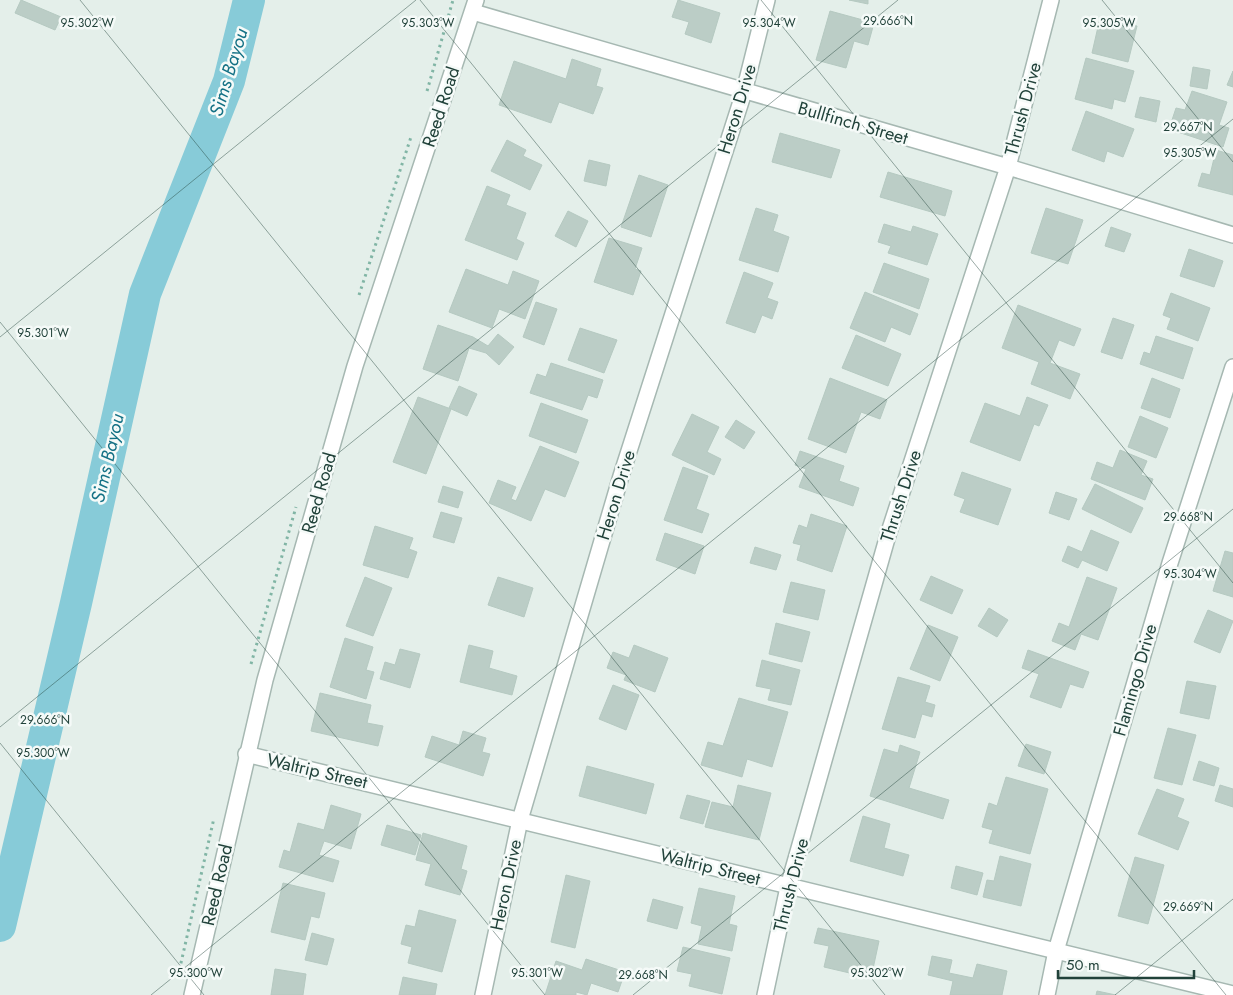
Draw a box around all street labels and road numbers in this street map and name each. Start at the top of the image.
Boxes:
street label: Thrush Drive [998,59,1048,159]
street label: Heron Drive [711,61,763,157]
street label: Reed Road [416,63,466,151]
street label: Bullfinch Street [795,95,912,151]
street label: Heron Drive [590,447,642,543]
street label: Thrush Drive [874,447,928,545]
street label: Reed Road [295,449,343,537]
street label: Flamingo Drive [1107,621,1163,739]
street label: Waltrip Street [264,747,371,795]
street label: Thrush Drive [767,835,815,935]
street label: Heron Drive [484,837,528,933]
street label: Reed Road [195,842,239,928]
street label: Waltrip Street [657,842,764,892]

